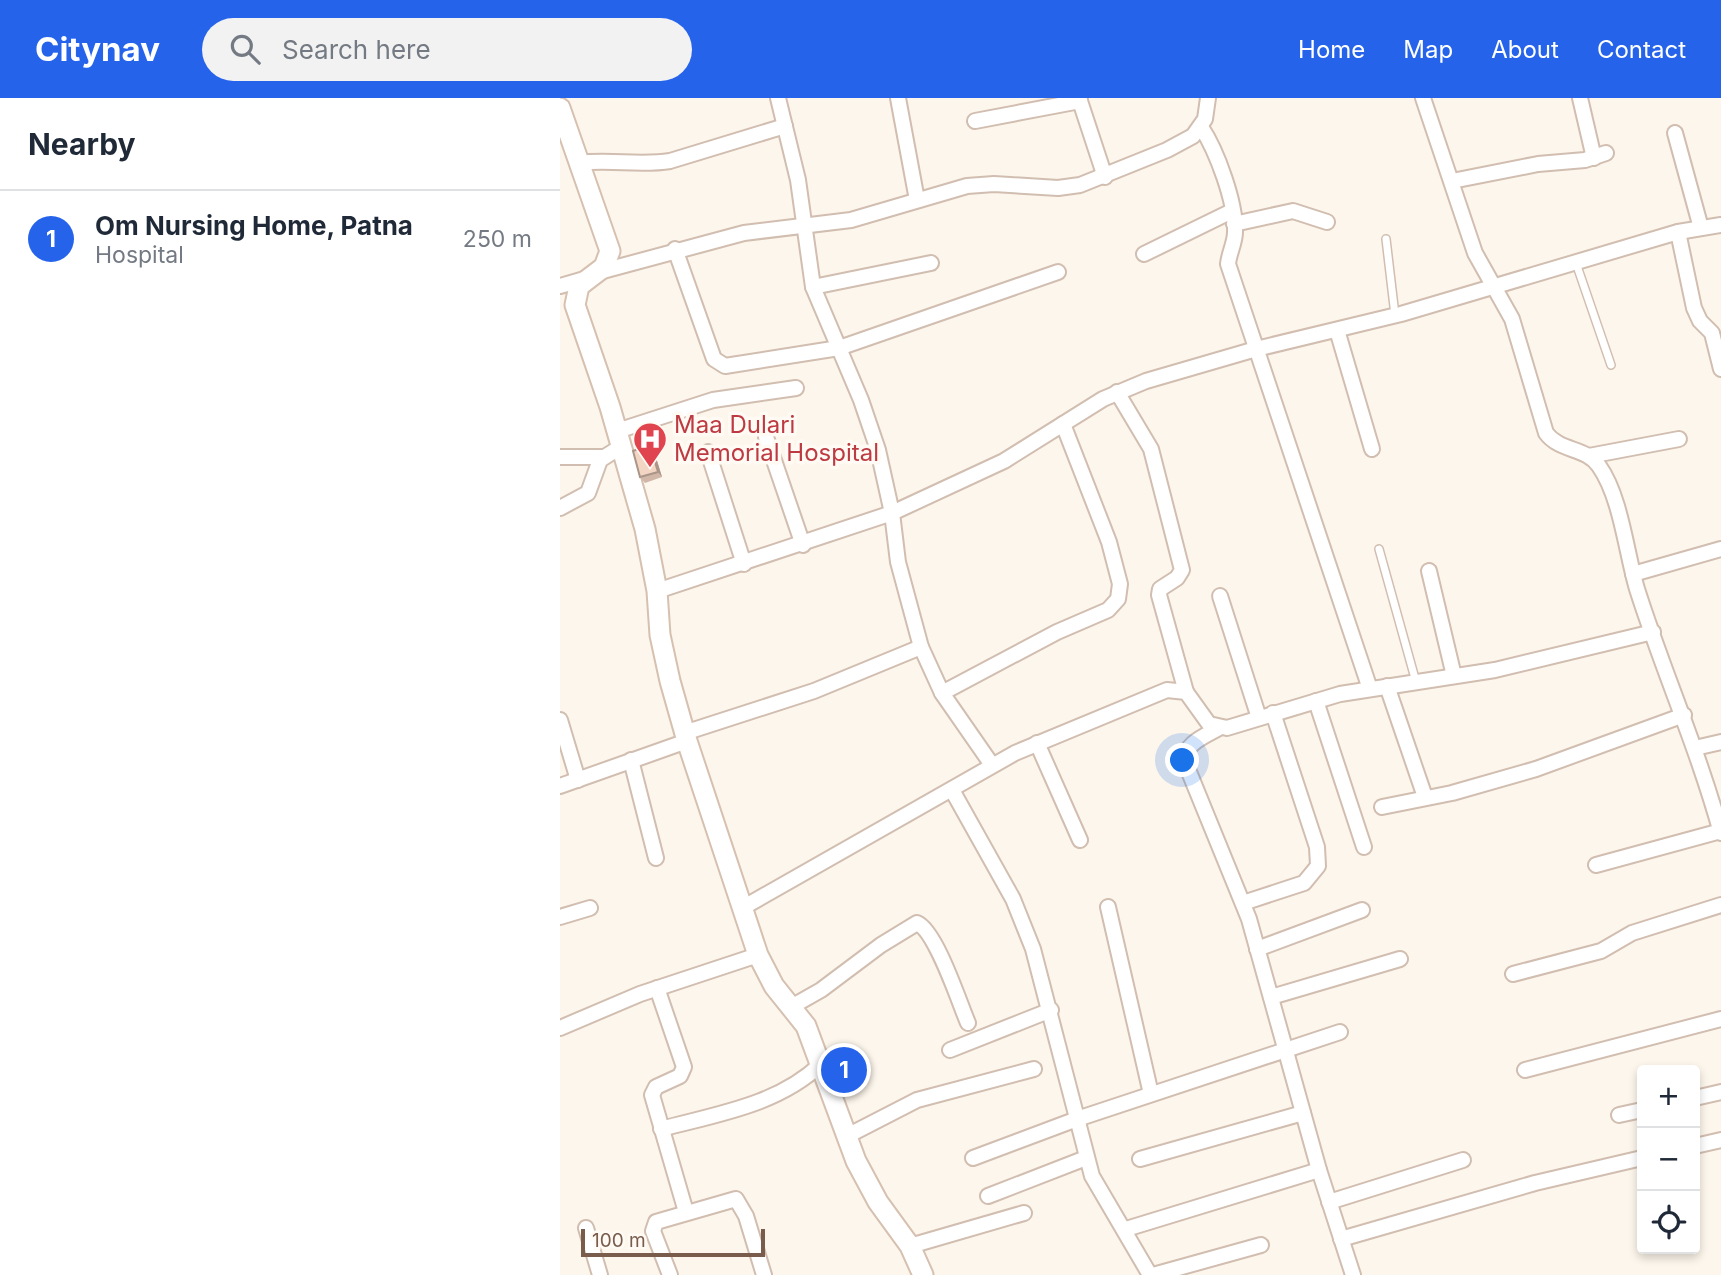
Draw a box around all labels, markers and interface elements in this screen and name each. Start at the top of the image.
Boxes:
search box [202,18,692,81]
text: Citynav [35,29,160,69]
icon: search [226,30,264,68]
text: Search here [282,34,431,65]
text: Home [1298,35,1365,64]
text: Map [1403,35,1453,64]
text: About [1491,35,1559,64]
text: Contact [1597,35,1686,64]
text: Nearby [28,126,136,162]
text: Om Nursing Home, Patna [95,210,413,241]
text: 1 [46,225,56,253]
text: 250 m [463,225,532,253]
text: Hospital [95,241,184,269]
place label: Maa Dulari Memorial Hospital [674,410,879,467]
hospital icon: Maa Dulari Memorial Hospital [631,420,669,469]
your location [1165,743,1199,777]
pin: 1 [821,1044,867,1096]
map controls [1637,1065,1700,1254]
button: + [1637,1065,1700,1128]
button: − [1637,1128,1700,1191]
button: locate [1637,1191,1700,1254]
scale bar [581,1226,765,1258]
text: 100 m [592,1229,646,1252]

